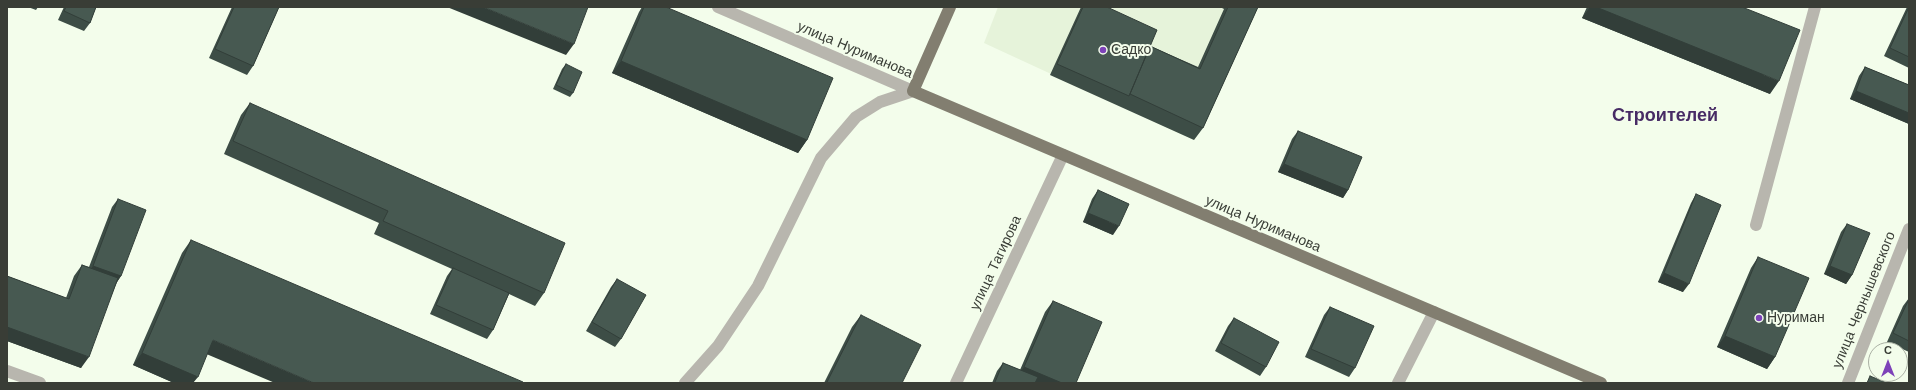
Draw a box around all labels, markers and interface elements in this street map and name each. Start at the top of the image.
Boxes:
street label: улица Нуриманова [795,18,915,82]
place label: Садко [1111,42,1151,58]
marker: Садко [1098,45,1108,55]
district label: Строителей [1612,105,1718,127]
street label: улица Нуриманова [1203,192,1323,256]
street label: улица Тагирова [967,213,1025,313]
street label: улица Чернышевского [1829,229,1899,371]
place label: Нуриман [1767,310,1825,326]
marker: Нуриман [1754,313,1764,323]
north arrow [1868,342,1908,382]
text: С [1884,344,1892,357]

